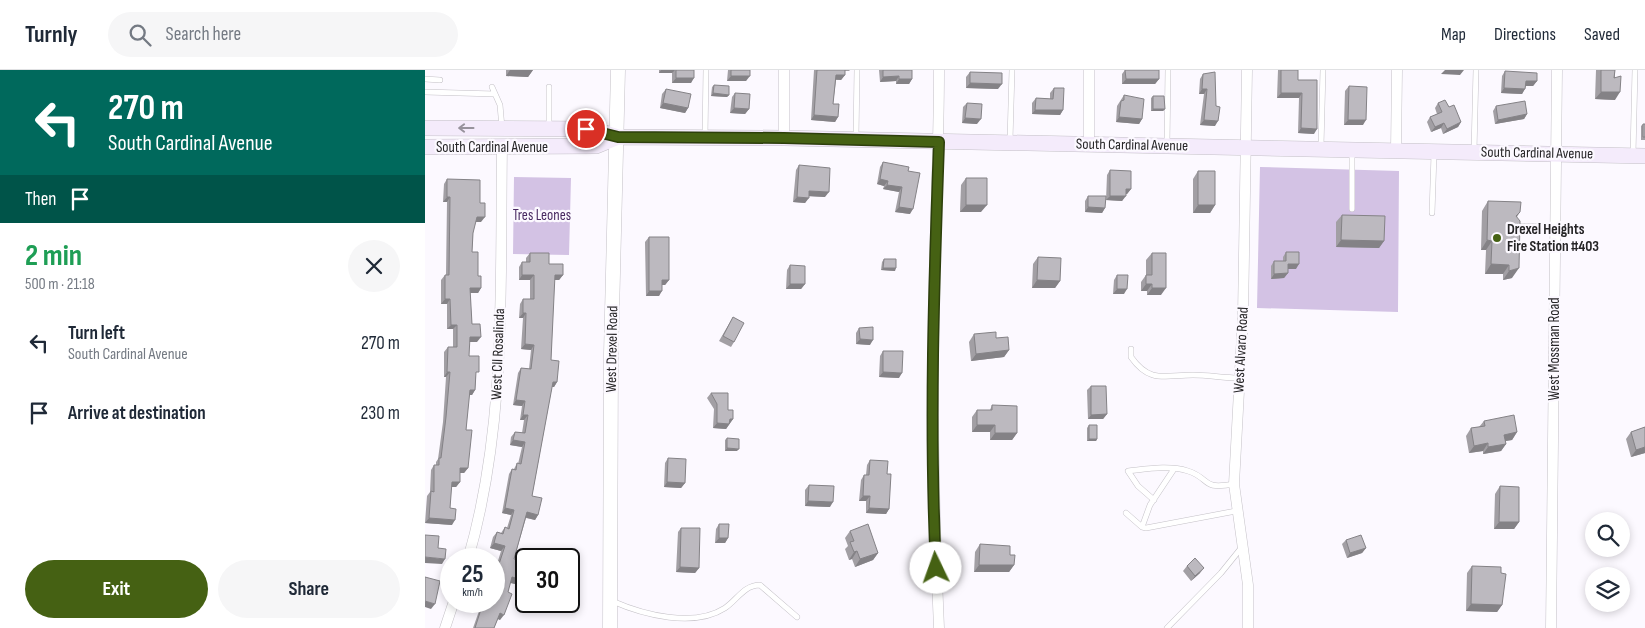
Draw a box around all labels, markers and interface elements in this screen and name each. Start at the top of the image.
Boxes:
search box [108,12,458,57]
text: Turnly [25,20,78,49]
icon: search [126,21,154,49]
text: Search here [166,23,241,46]
text: Map [1441,24,1466,45]
text: Directions [1494,24,1556,45]
text: Saved [1584,24,1620,45]
text: 270 m [108,87,184,130]
icon: left [25,90,90,155]
pin [565,108,607,150]
icon: arrive [572,115,600,143]
one-way arrow [458,123,474,133]
text: South Cardinal Avenue [108,130,273,157]
street label: South Cardinal Avenue [1076,135,1188,155]
street label: South Cardinal Avenue [436,138,548,157]
street label: South Cardinal Avenue [1481,143,1593,163]
icon: arrive [66,185,94,213]
text: Then [25,188,56,211]
park label: Tres Leones [513,206,571,225]
place label: Drexel Heights Fire Station #403 [1507,220,1599,256]
marker: Drexel Heights Fire Station #403 [1491,232,1503,244]
text: 2 min [25,238,82,274]
button: close [348,240,400,292]
text: 500 m · 21:18 [25,275,95,294]
street label: West Mossman Road [1545,298,1564,400]
street label: West Drexel Road [602,305,622,393]
street label: West Alvaro Road [1229,306,1253,394]
street label: West Cll Rosalinda [487,308,509,400]
text: Turn left [68,322,125,345]
icon: left [25,329,53,357]
text: 270 m [361,332,400,355]
text: South Cardinal Avenue [68,345,188,364]
icon: arrive [25,399,53,427]
text: Arrive at destination [68,402,206,425]
text: 230 m [360,402,400,425]
map controls [1585,512,1630,612]
button: search [1585,512,1630,557]
position arrow [909,541,961,593]
speed limit sign: 30 [515,548,580,613]
text: 25 [462,559,483,590]
button: Exit [25,560,208,618]
button: Share [218,560,400,618]
button: layers [1585,567,1630,612]
text: km/h [462,585,483,600]

